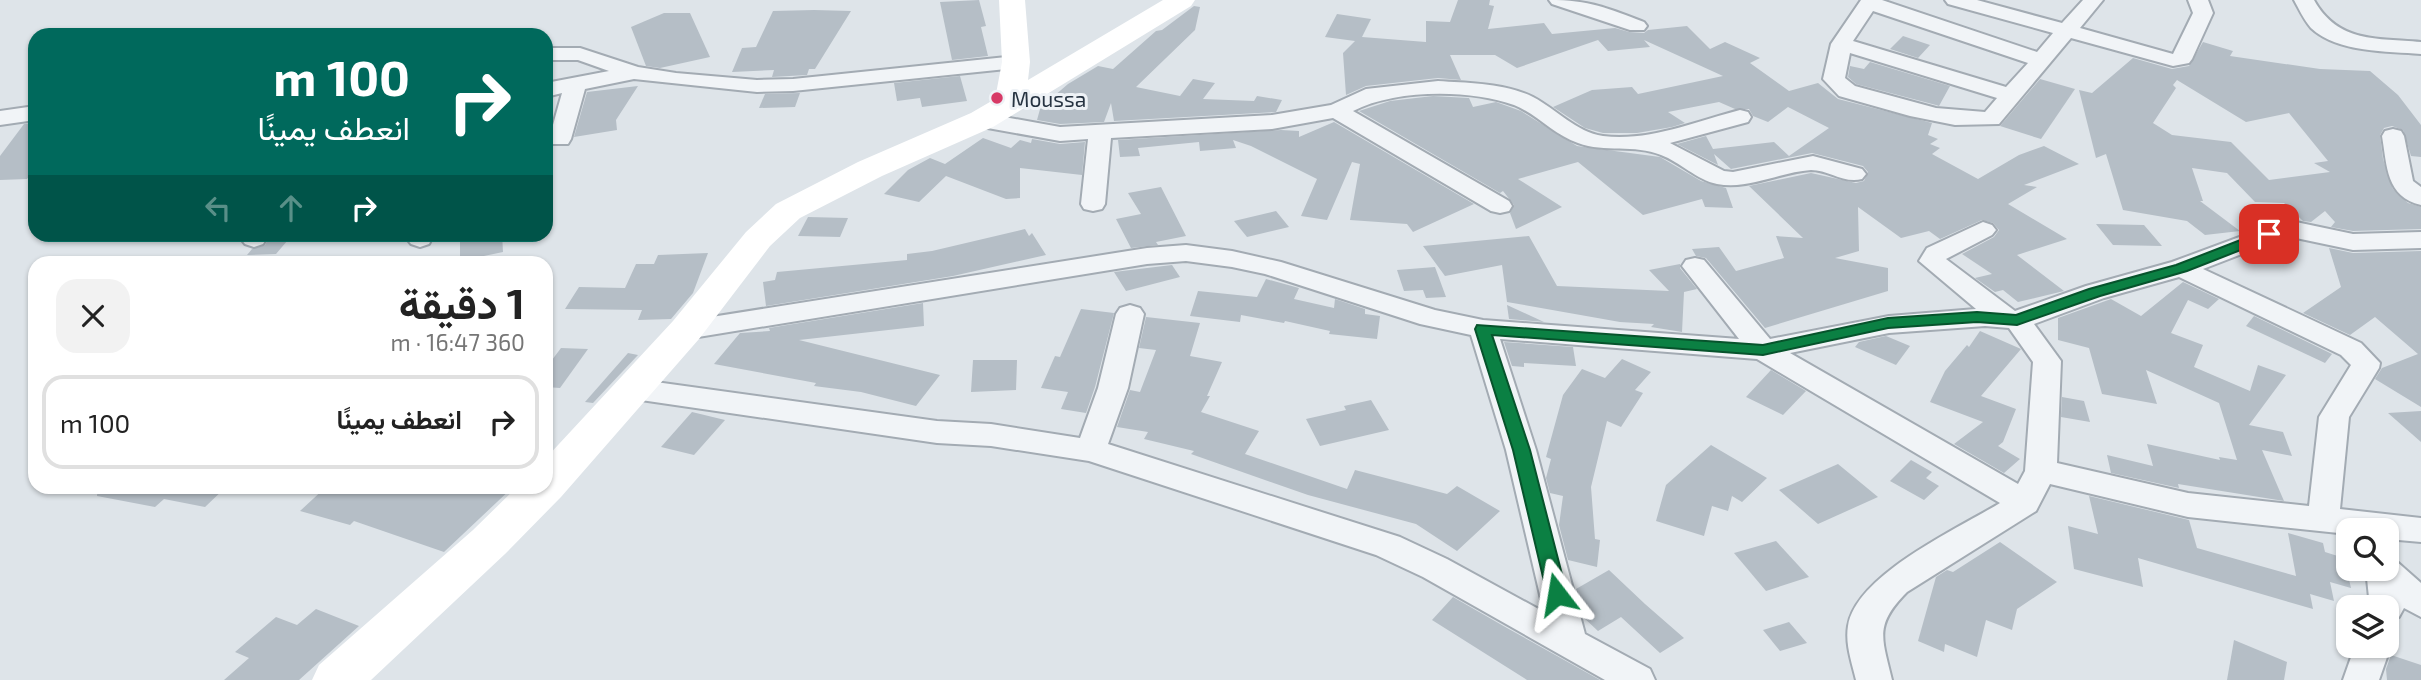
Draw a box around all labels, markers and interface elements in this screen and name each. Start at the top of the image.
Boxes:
text: 100 m [273,47,410,106]
icon: right [434,56,525,147]
place label: Moussa [1011,86,1086,111]
marker: Moussa [989,90,1005,106]
text: انعطف يمينًا [258,108,410,146]
icon: left [199,189,237,227]
icon: ahead [272,189,310,227]
icon: right [345,189,383,227]
pin [2239,204,2299,264]
icon: arrive [2250,215,2288,253]
text: 1 دقيقة [399,277,525,327]
button: close [56,279,130,353]
text: 360 m · 16:47 [391,328,525,356]
text: انعطف يمينًا [337,403,462,434]
icon: right [483,403,521,441]
text: 100 m [60,407,130,438]
map controls [2336,518,2399,658]
button: search [2336,518,2399,581]
position arrow [1520,557,1594,631]
button: layers [2336,595,2399,658]

